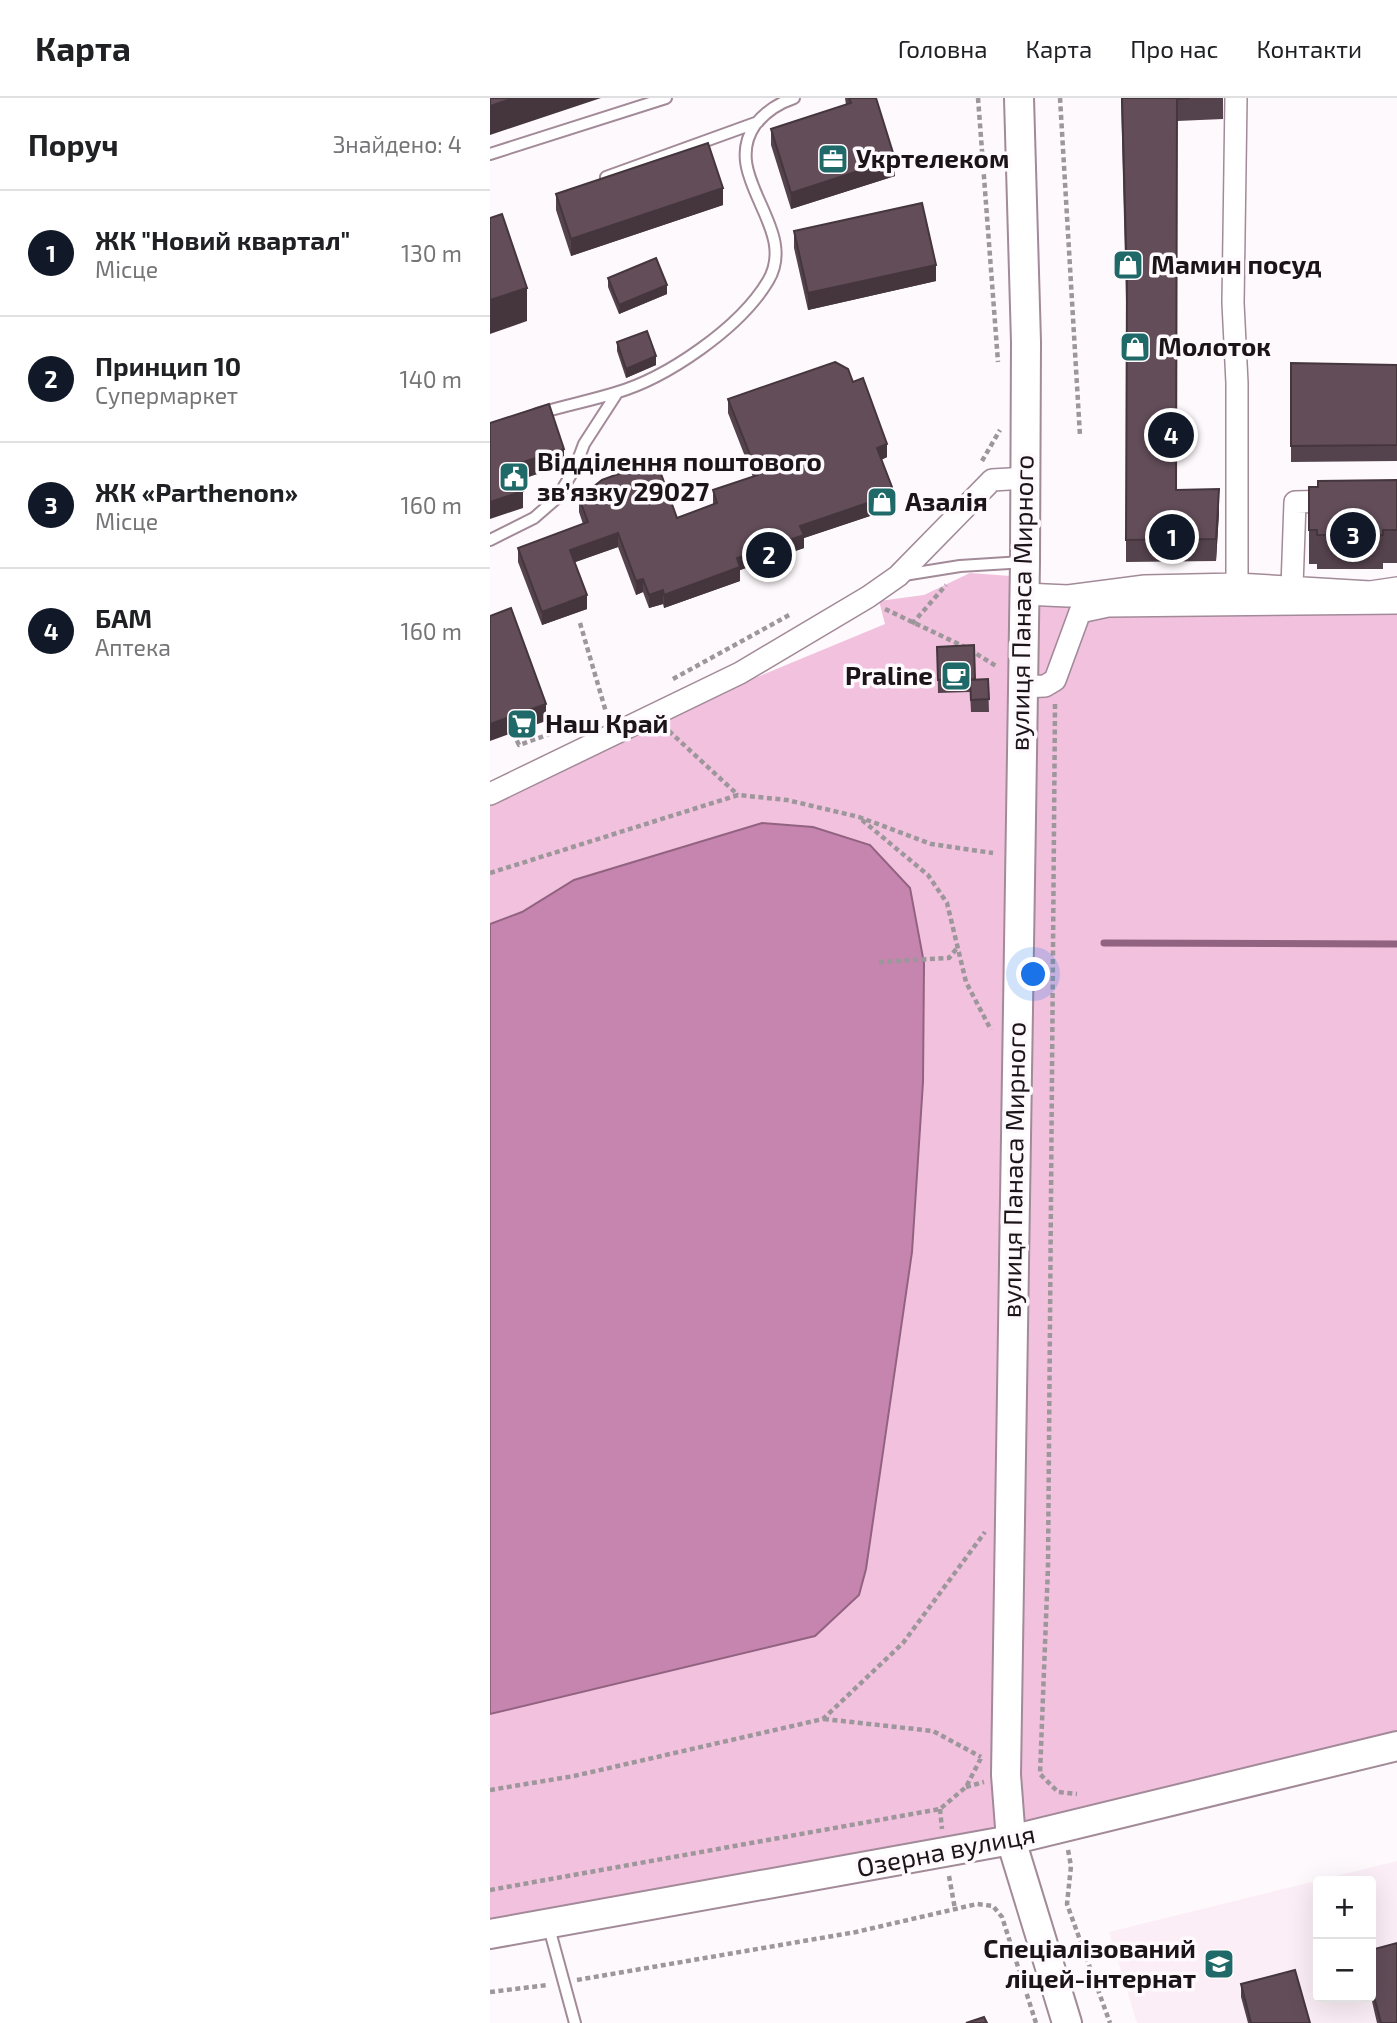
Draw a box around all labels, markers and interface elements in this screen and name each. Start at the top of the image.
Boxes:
text: Карта [35,28,131,68]
text: Головна [898,34,988,63]
text: Карта [1026,34,1092,63]
text: Про нас [1130,34,1218,63]
text: Контакти [1256,34,1362,63]
text: Поруч [28,126,118,162]
text: Знайдено: 4 [333,130,462,158]
office icon: Укртелеком [816,142,850,176]
place label: Укртелеком [856,142,1009,173]
text: ЖК "Новий квартал" [95,224,350,255]
text: 1 [46,239,56,267]
text: 130 m [401,239,462,267]
shop icon: Мамин посуд [1111,248,1145,282]
place label: Мамин посуд [1151,248,1322,279]
text: Місце [95,255,158,283]
shop icon: Молоток [1118,330,1152,364]
place label: Молоток [1158,330,1271,361]
text: Принцип 10 [95,350,241,381]
text: 2 [44,365,58,393]
text: 140 m [400,365,462,393]
text: Супермаркет [95,381,238,409]
pin: 4 [1148,409,1194,461]
place label: Відділення поштового зв’язку 29027 [537,445,822,506]
street label: вулиця Панаса Мирного [1002,455,1040,751]
public building icon: Відділення поштового зв’язку 29027 [497,460,531,494]
text: ЖК «Parthenon» [95,476,298,507]
shop icon: Азалія [865,485,899,519]
place label: Азалія [905,485,988,516]
text: 3 [44,491,58,519]
text: 160 m [401,491,462,519]
text: Місце [95,507,158,535]
pin: 3 [1330,509,1376,561]
pin: 1 [1149,511,1195,563]
pin: 2 [746,529,792,581]
text: БАМ [95,602,152,633]
text: 4 [44,617,58,645]
text: 160 m [401,617,462,645]
text: Аптека [95,633,171,661]
place label: Praline [845,659,933,690]
cafe icon: Praline [939,659,973,693]
supermarket icon: Наш Край [505,707,539,741]
place label: Наш Край [545,707,668,738]
your location [1016,957,1050,991]
street label: вулиця Панаса Мирного [994,1022,1032,1318]
street label: Озерна вулиця [854,1817,1038,1883]
map controls [1313,1876,1376,2002]
button: + [1313,1876,1376,1939]
place label: Спеціалізований ліцей-інтернат [983,1932,1196,1993]
button: − [1313,1939,1376,2002]
school or university icon: Спеціалізований ліцей-інтернат [1202,1947,1236,1981]

